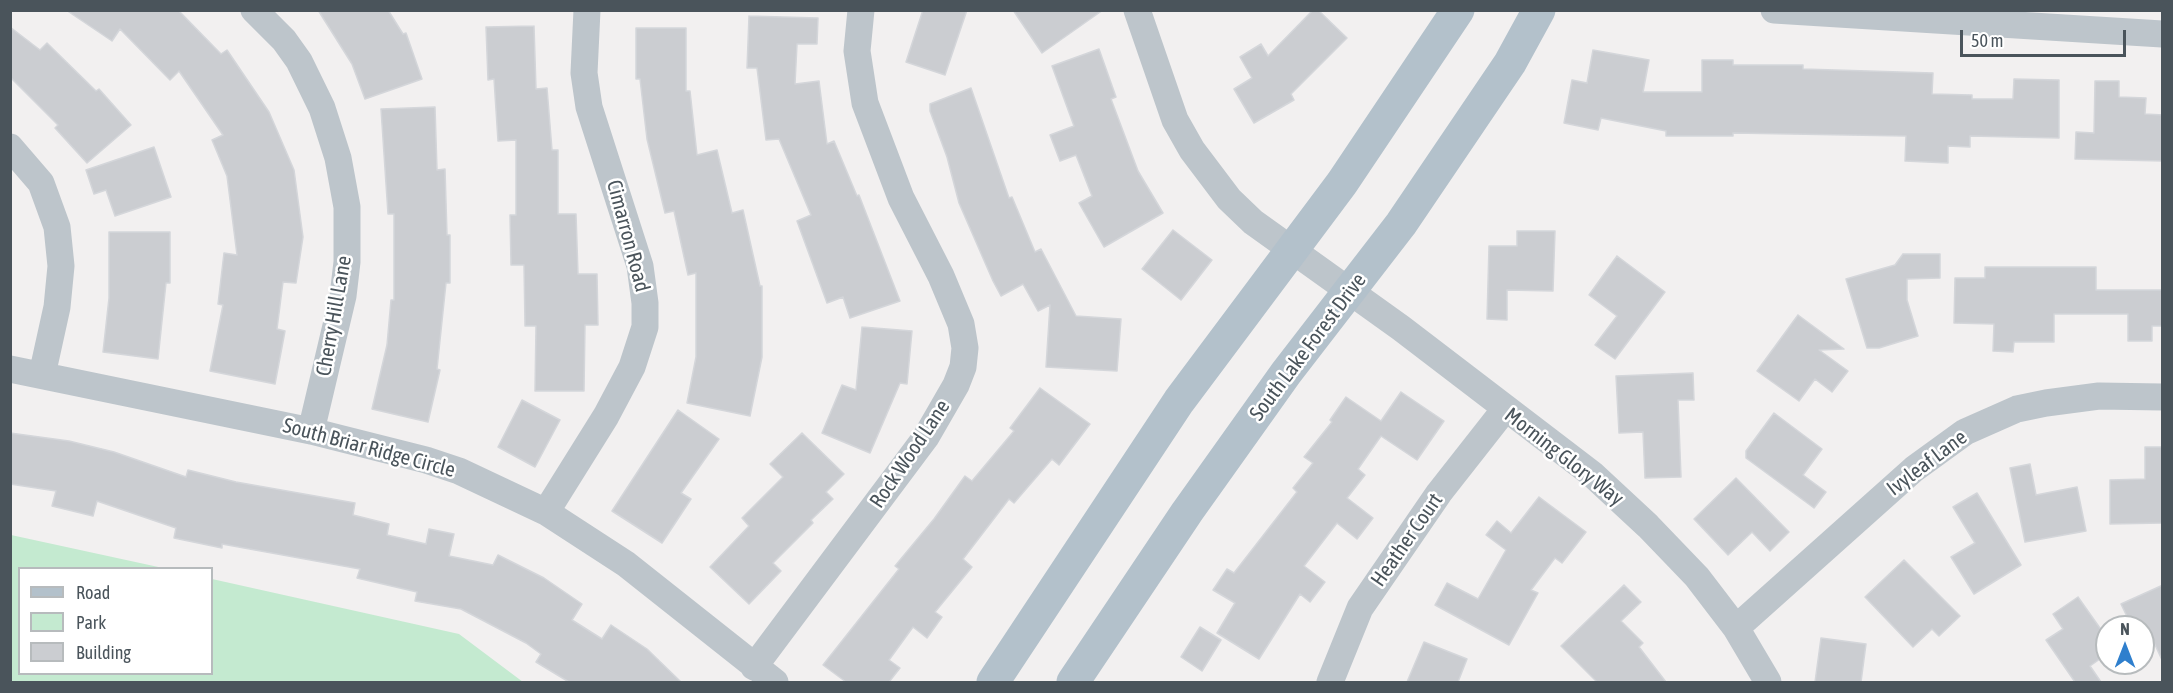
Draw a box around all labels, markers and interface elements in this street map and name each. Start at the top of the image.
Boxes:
scale bar [1963,18,2130,56]
text: 50 m [1971,30,2003,51]
street label: Cimarron Road [601,177,655,295]
street label: Cherry Hill Lane [311,254,357,378]
street label: South Lake Forest Drive [1244,268,1372,426]
street label: Rock Wood Lane [865,395,955,513]
street label: Morning Glory Way [1499,403,1629,511]
street label: South Briar Ridge Circle [280,413,458,483]
street label: Ivyleaf Lane [1882,425,1972,501]
street label: Heather Court [1366,489,1448,591]
legend [18,567,213,675]
text: Road [76,582,110,603]
text: Park [76,612,106,633]
north arrow [2095,615,2155,675]
text: N [2120,620,2130,638]
text: Building [76,642,131,663]

